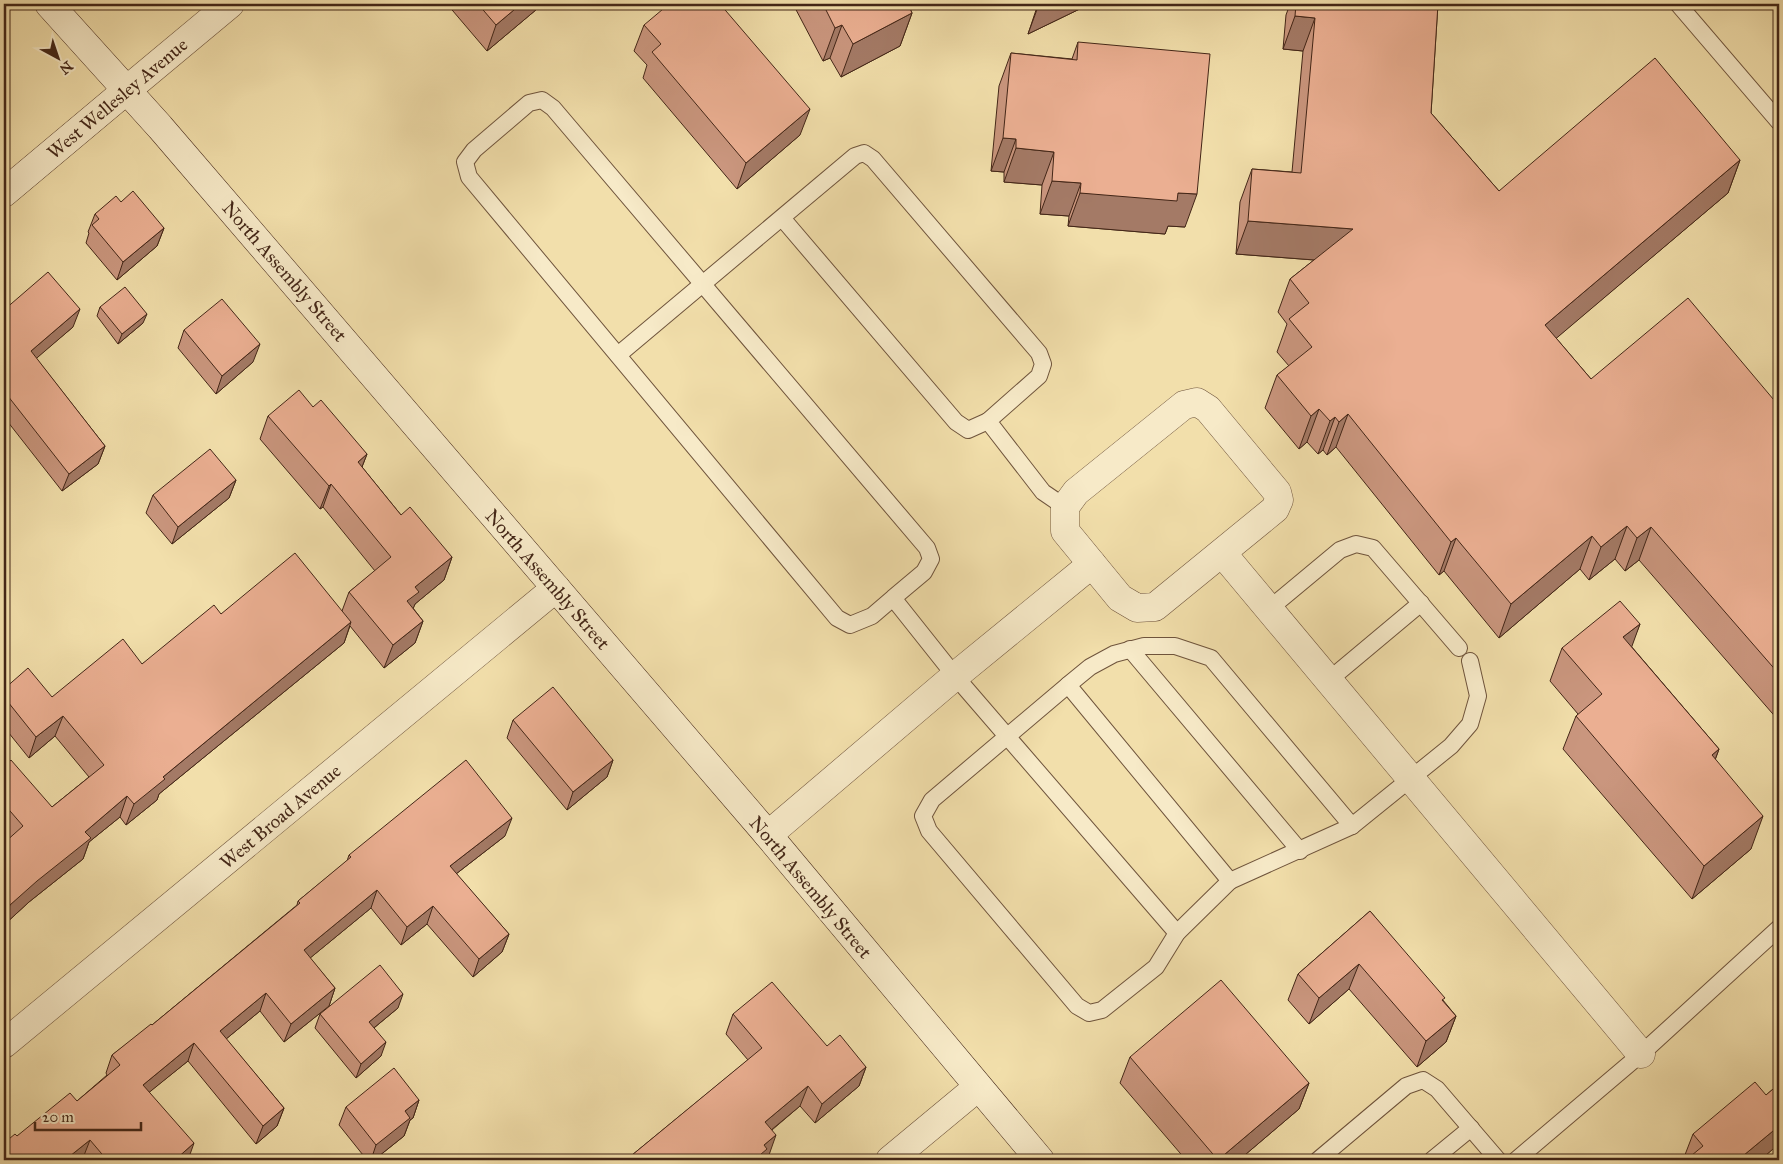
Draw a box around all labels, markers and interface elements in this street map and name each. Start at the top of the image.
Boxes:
north arrow [32,32,82,82]
street label: West Wellesley Avenue [42,33,192,164]
text: N [56,57,76,78]
street label: North Assembly Street [217,196,352,346]
street label: North Assembly Street [480,504,615,654]
street label: West Broad Avenue [215,759,346,874]
street label: North Assembly Street [744,812,877,963]
scale bar [35,1099,141,1131]
text: 20 m [42,1108,74,1126]

